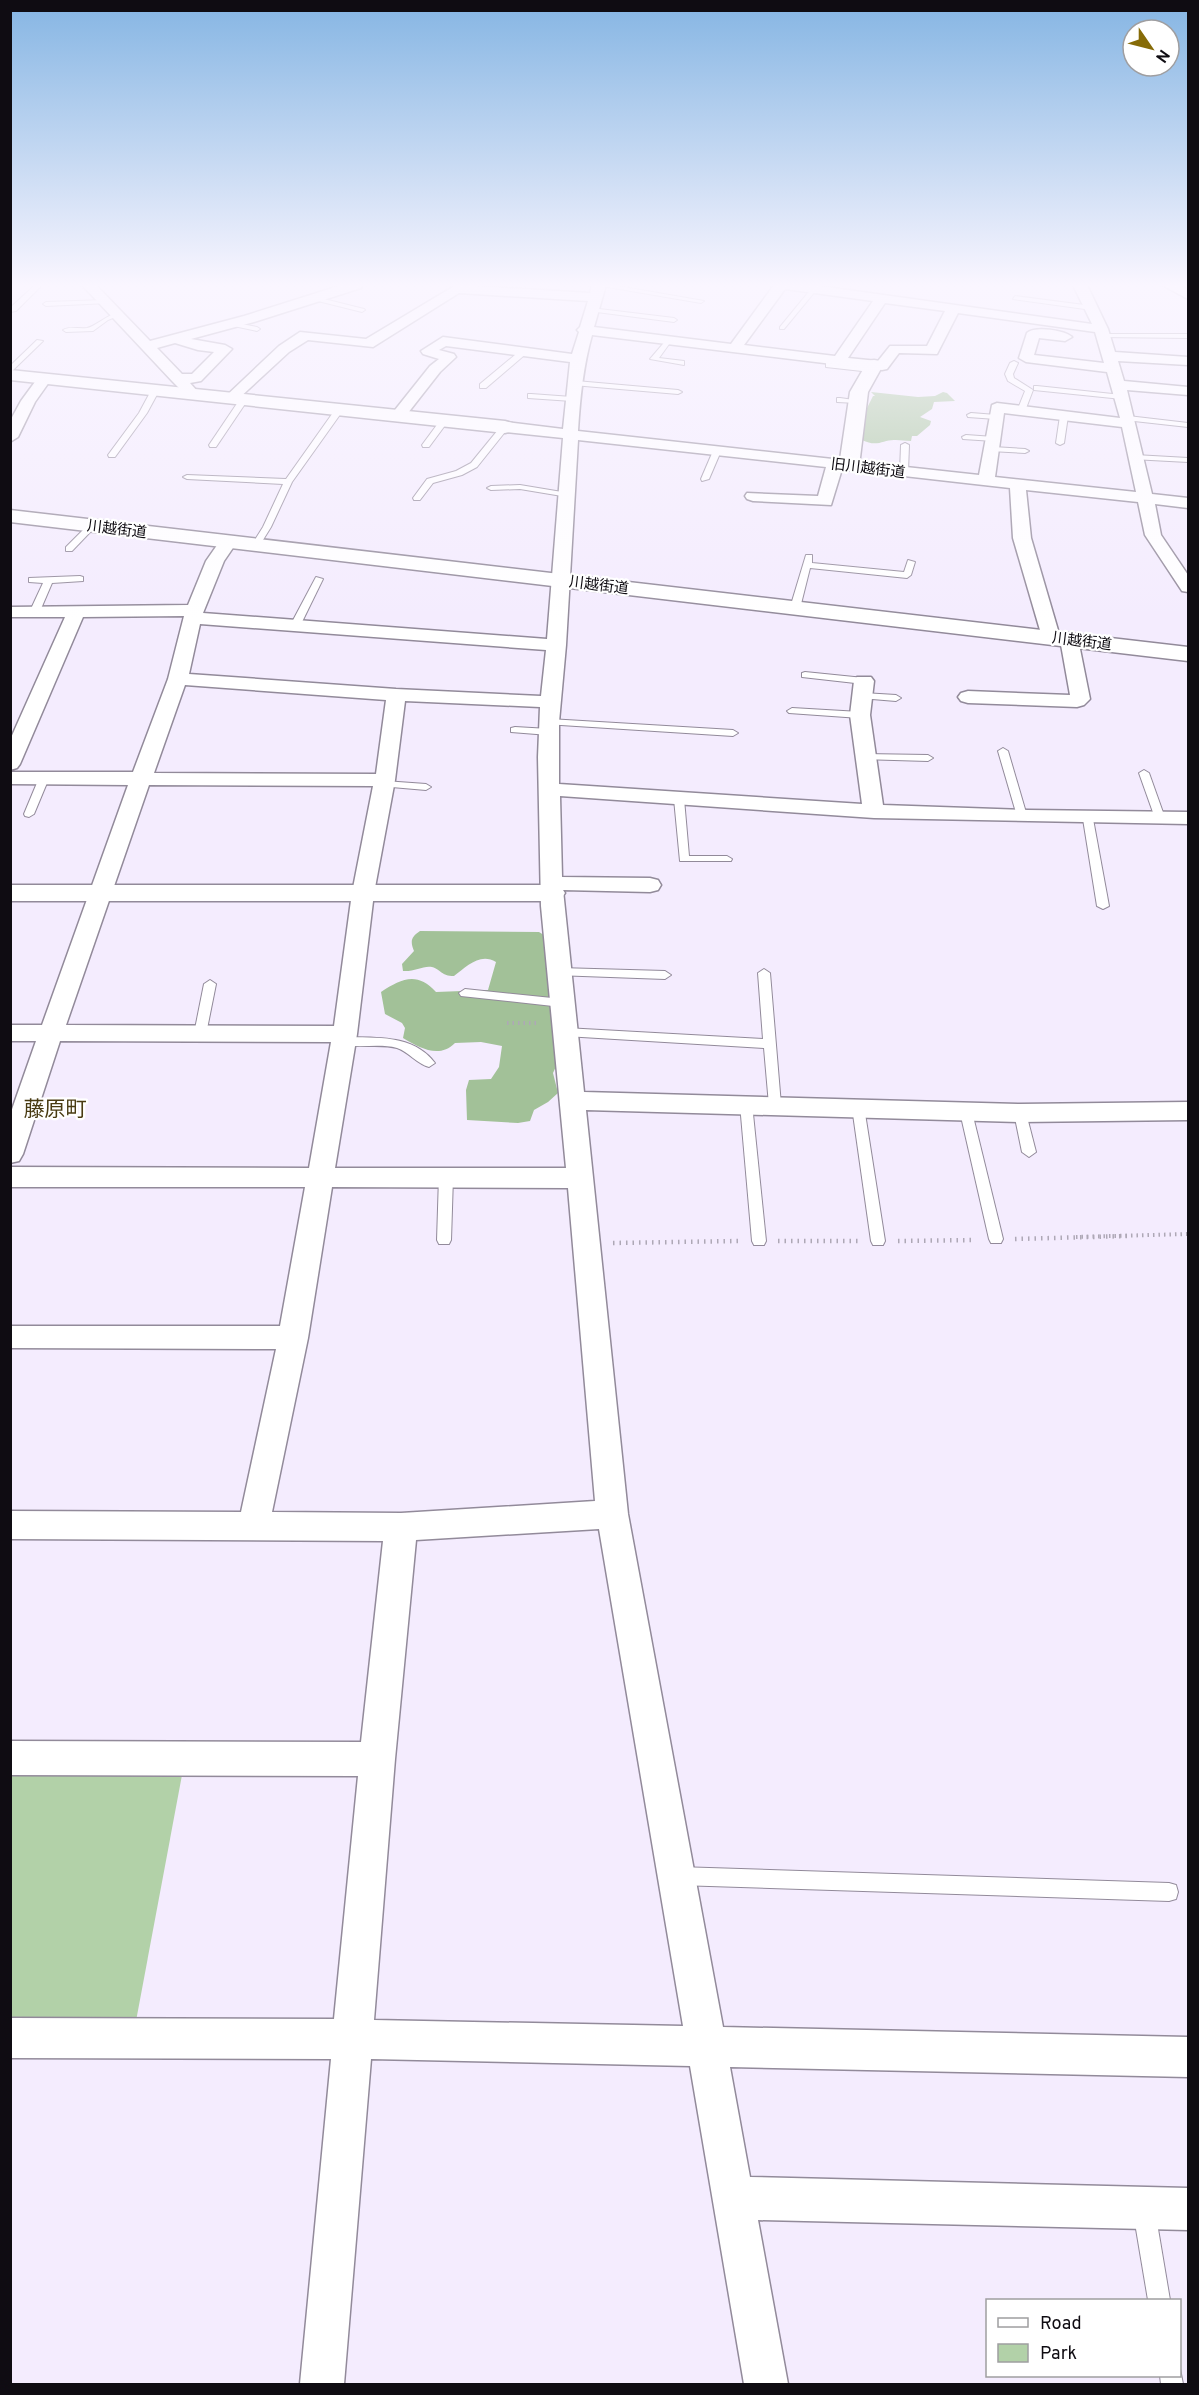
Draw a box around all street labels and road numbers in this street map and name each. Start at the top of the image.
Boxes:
street label: 旧川越街道 [829,455,906,483]
street label: 川越街道 [86,517,148,544]
street label: 川越街道 [568,573,630,600]
street label: 川越街道 [1051,629,1113,656]

